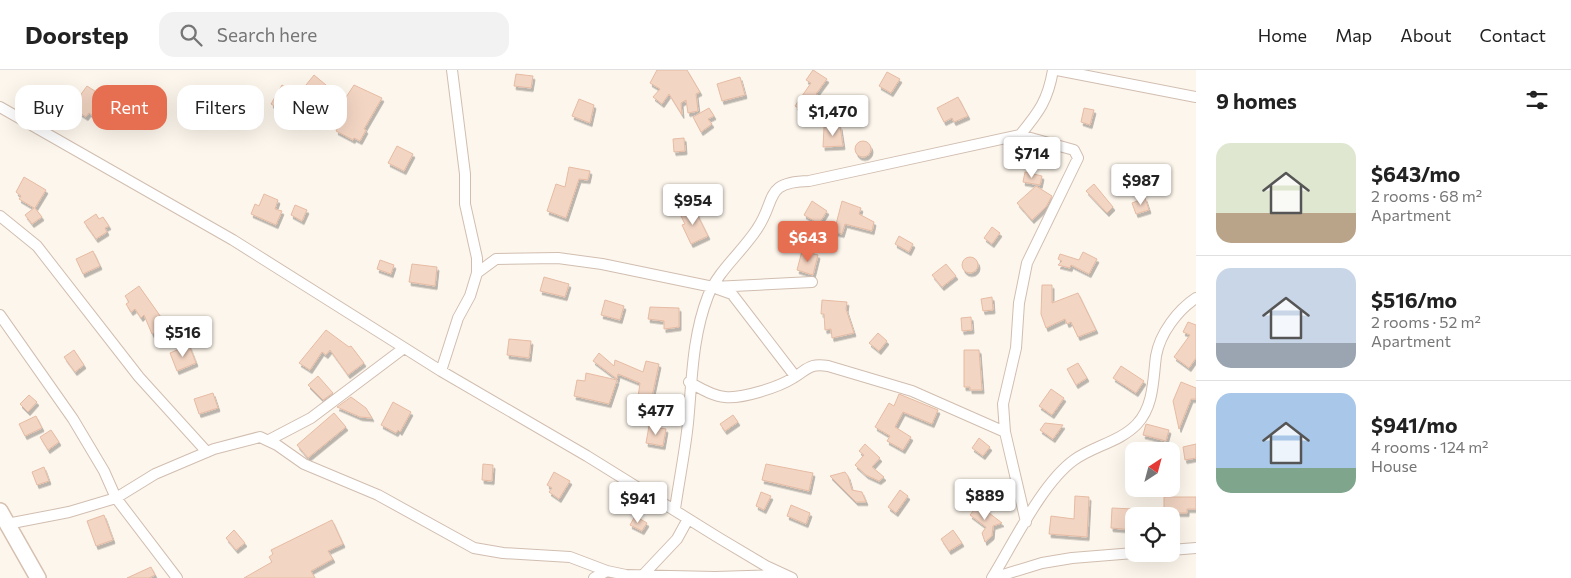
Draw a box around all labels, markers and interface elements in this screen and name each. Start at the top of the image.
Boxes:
search box [159,12,509,57]
text: Doorstep [25,20,129,49]
icon: search [177,21,205,49]
text: Search here [217,23,317,46]
text: Home [1258,24,1307,46]
text: Map [1335,24,1372,46]
text: About [1400,24,1452,46]
text: Contact [1480,24,1546,46]
chip: Buy [15,85,82,130]
chip: Rent [92,85,167,130]
chip: Filters [177,85,264,130]
chip: New [274,85,347,130]
icon: filters [1523,86,1551,114]
text: 9 homes [1216,88,1297,113]
pin: $1,470 [792,94,874,137]
text: $1,470 [808,101,858,120]
pin: $714 [1002,136,1062,179]
text: $714 [1014,143,1050,162]
text: $643/mo [1371,161,1460,186]
icon: home [1256,163,1316,223]
pin: $987 [1111,164,1171,206]
text: $987 [1122,170,1160,189]
pin: $954 [663,184,723,226]
text: 2 rooms · 68 m² [1371,186,1482,205]
text: $954 [674,190,712,209]
text: Apartment [1371,205,1451,224]
pin: $643 [778,220,838,263]
text: $643 [789,227,827,246]
text: $516/mo [1371,287,1457,312]
icon: home [1256,288,1316,348]
text: 2 rooms · 52 m² [1371,312,1481,331]
pin: $516 [153,316,213,358]
text: $516 [165,322,201,341]
text: Apartment [1371,331,1451,350]
pin: $477 [626,394,686,436]
text: $477 [638,400,674,419]
text: $941/mo [1371,412,1457,437]
icon: home [1256,413,1316,473]
text: 4 rooms · 124 m² [1371,437,1489,456]
north arrow [1125,442,1180,498]
map controls [1125,442,1180,562]
text: House [1371,456,1417,475]
pin: $889 [955,478,1015,521]
pin: $941 [608,482,668,524]
text: $889 [966,485,1004,504]
text: $941 [620,488,656,507]
button: locate [1125,507,1180,562]

